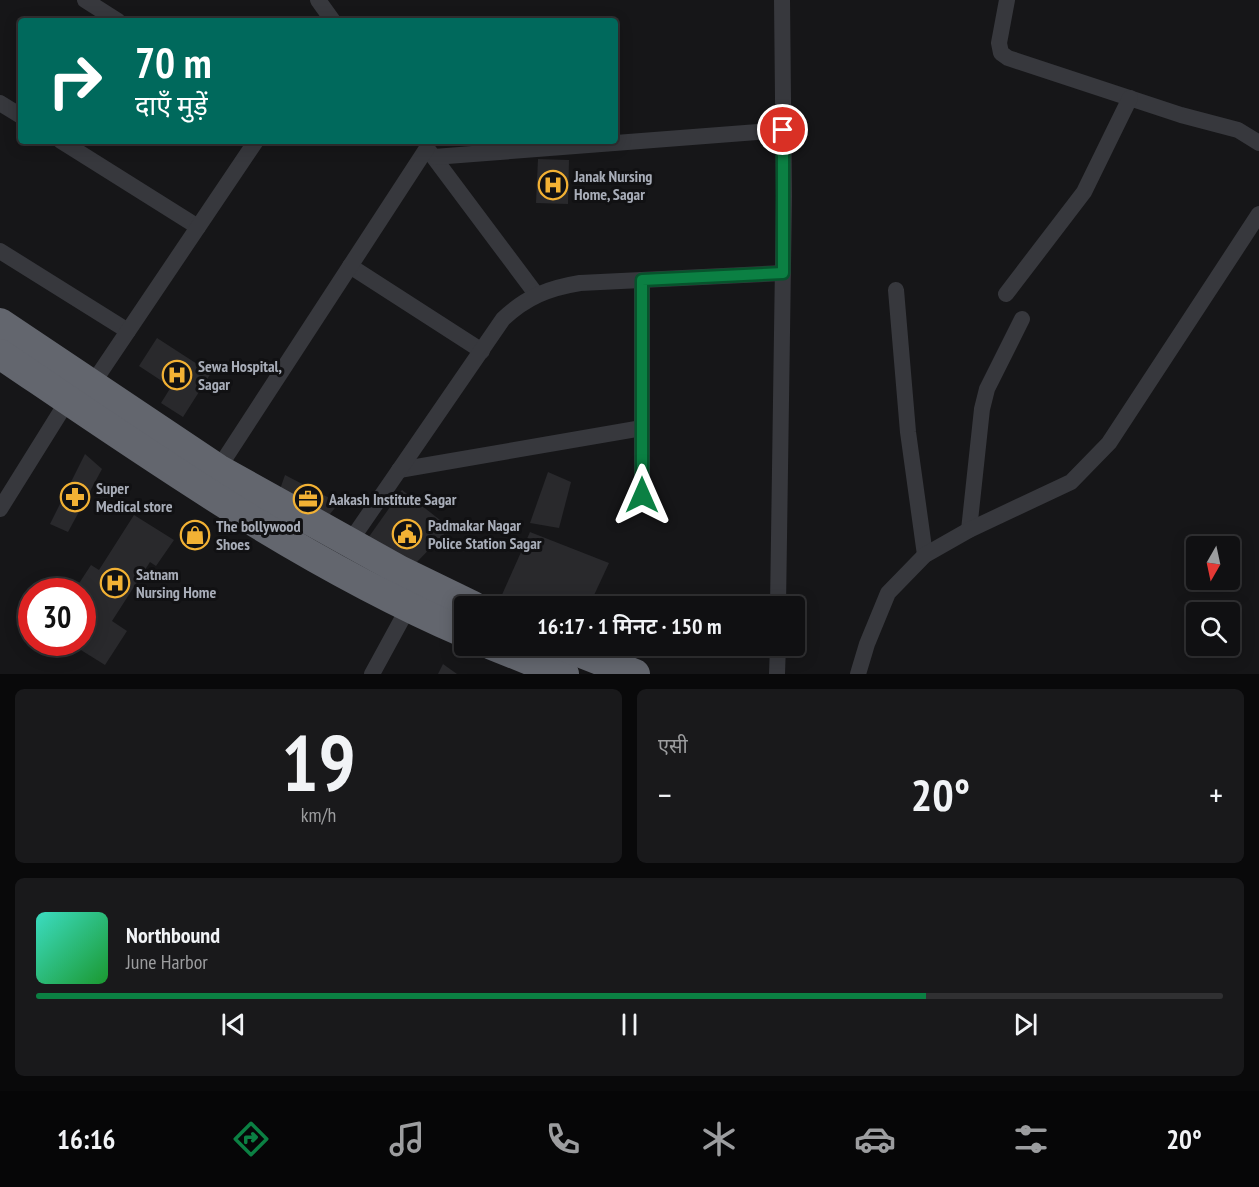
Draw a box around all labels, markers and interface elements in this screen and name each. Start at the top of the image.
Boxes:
text: 70 m [135,35,212,90]
icon: right [36,42,114,120]
text: दाएँ मुड़ें [135,88,208,122]
pin [757,104,808,155]
icon: arrive [766,113,799,146]
place label: Janak Nursing Home, Sagar [573,166,652,204]
hospital icon: Janak Nursing Home, Sagar [537,169,569,201]
place label: Sewa Hospital, Sagar [198,356,282,394]
hospital icon: Sewa Hospital, Sagar [161,359,193,391]
position arrow [610,463,674,527]
place label: Super Medical store [96,478,173,516]
pharmacy icon: Super Medical store [59,481,91,513]
office icon: Aakash Institute Sagar [292,483,324,515]
place label: Aakash Institute Sagar [328,489,457,509]
place label: Padmakar Nagar Police Station Sagar [428,515,542,553]
place label: The bollywood Shoes [216,516,301,554]
public building icon: Padmakar Nagar Police Station Sagar [391,518,423,550]
shop icon: The bollywood Shoes [179,519,211,551]
north arrow [1186,536,1240,590]
map controls [1186,536,1240,656]
place label: Satnam Nursing Home [136,564,216,602]
hospital icon: Satnam Nursing Home [99,567,131,599]
speed limit sign: 30 [18,578,96,656]
button: search [1186,602,1240,656]
text: 16:17 · 1 मिनट · 150 m [537,612,722,640]
text: 19 [281,712,356,813]
text: एसी [658,733,688,759]
text: 20° [911,765,970,823]
text: − [658,773,672,816]
text: + [1209,773,1223,816]
text: km/h [301,802,336,828]
text: Northbound [126,921,220,949]
text: June Harbor [126,949,208,975]
icon: previous [217,1008,250,1041]
icon: pause [613,1008,646,1041]
icon: next [1009,1008,1042,1041]
icon: directions [230,1118,272,1160]
icon: music [386,1118,428,1160]
icon: phone [542,1118,584,1160]
icon: climate [698,1118,740,1160]
icon: car [854,1118,896,1160]
icon: filters [1010,1118,1052,1160]
text: 16:16 [57,1122,115,1156]
text: 20° [1166,1122,1202,1156]

